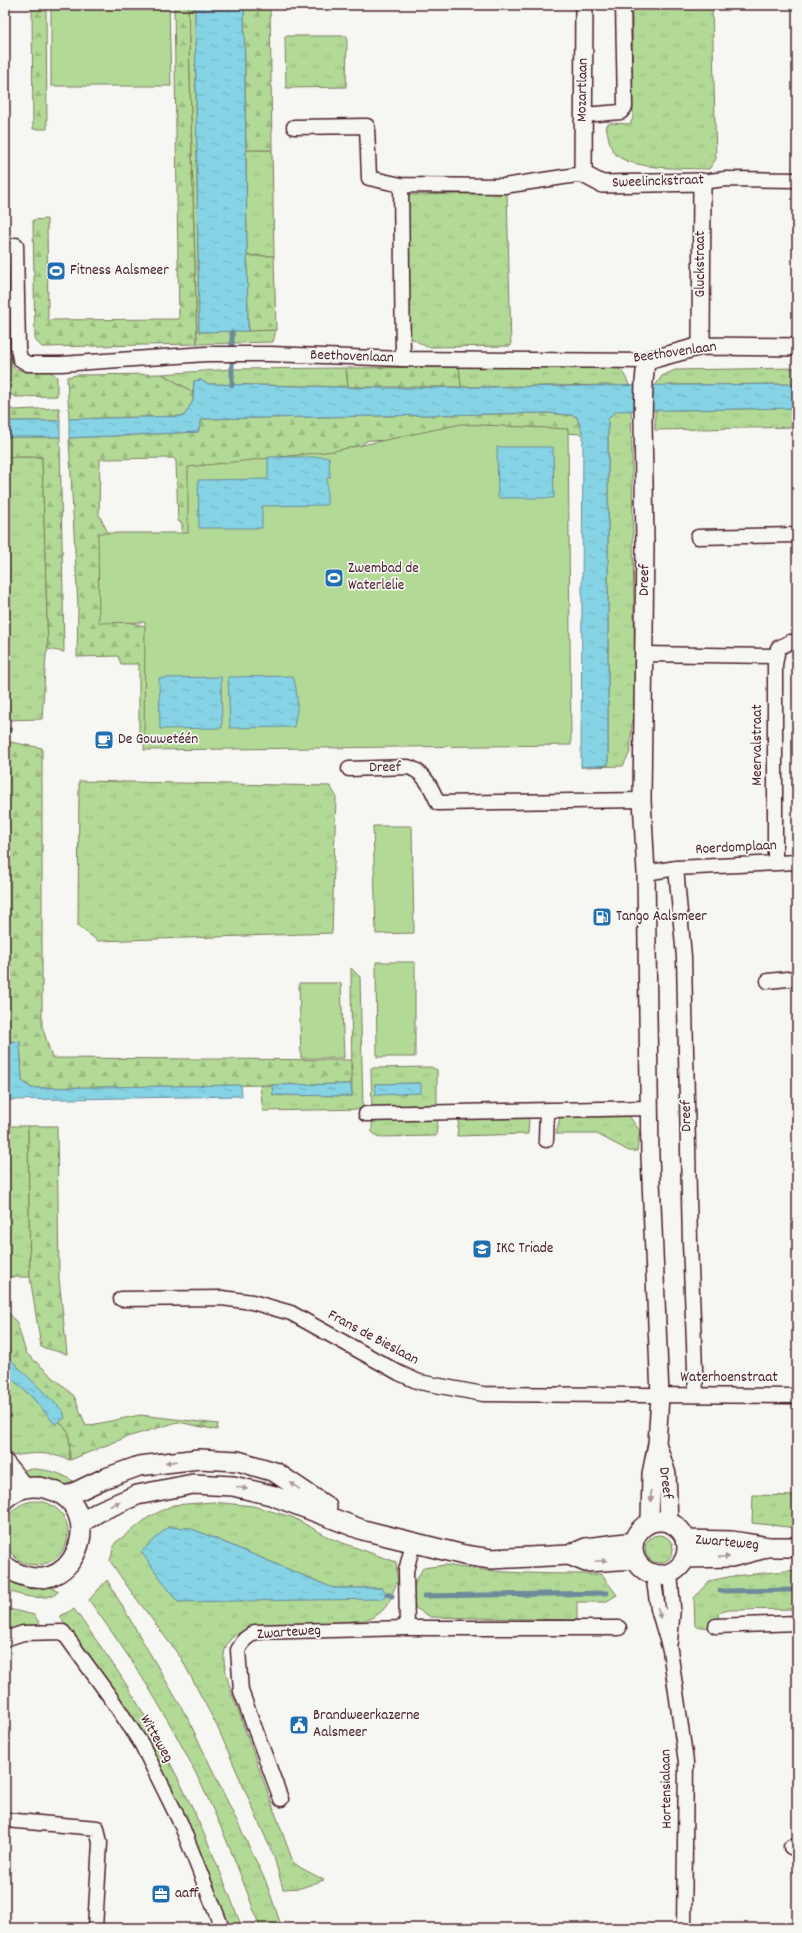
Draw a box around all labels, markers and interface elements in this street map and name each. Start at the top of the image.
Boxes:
street label: Mozartlaan [571,58,595,122]
street label: Sweelinckstraat [612,169,705,195]
street label: Gluckstraat [690,230,712,297]
sports icon: Fitness Aalsmeer [45,260,67,282]
place label: Fitness Aalsmeer [70,260,169,282]
street label: Beethovenlaan [632,336,718,370]
street label: Beethovenlaan [310,345,394,369]
place label: Zwembad de Waterlelie [348,558,419,597]
street label: Dreef [634,563,656,596]
sports icon: Zwembad de Waterlelie [323,567,345,589]
street label: Meervalstraat [747,704,769,786]
cafe icon: De Gouwetéén [93,729,115,751]
place label: De Gouwetéén [118,729,198,751]
street label: Dreef [369,757,402,779]
street label: Roerdomplaan [695,835,777,861]
fuel station icon: Tango Aalsmeer [591,906,613,928]
place label: Tango Aalsmeer [616,906,707,928]
street label: Dreef [676,1099,698,1132]
school or university icon: IKC Triade [471,1238,493,1260]
place label: IKC Triade [496,1238,554,1260]
street label: Frans de Bieslaan [324,1305,423,1371]
street label: Waterhoenstraat [680,1367,778,1389]
one-way arrow [165,1459,177,1465]
street label: Dreef [652,1466,678,1501]
one-way arrow [290,1482,300,1490]
one-way arrow [236,1485,248,1491]
one-way arrow [647,1490,654,1502]
one-way arrow [109,1501,121,1507]
street label: Zwarteweg [694,1529,760,1557]
one-way arrow [718,1554,731,1560]
one-way arrow [595,1558,608,1564]
one-way arrow [656,1607,662,1619]
street label: Zwarteweg [256,1620,322,1646]
place label: Brandweerkazerne Aalsmeer [313,1705,420,1744]
street label: Witteweg [134,1711,178,1767]
public building icon: Brandweerkazerne Aalsmeer [288,1714,310,1736]
street label: Hortensialaan [655,1749,679,1829]
office icon: aaff [150,1883,172,1905]
place label: aaff [175,1883,199,1905]

